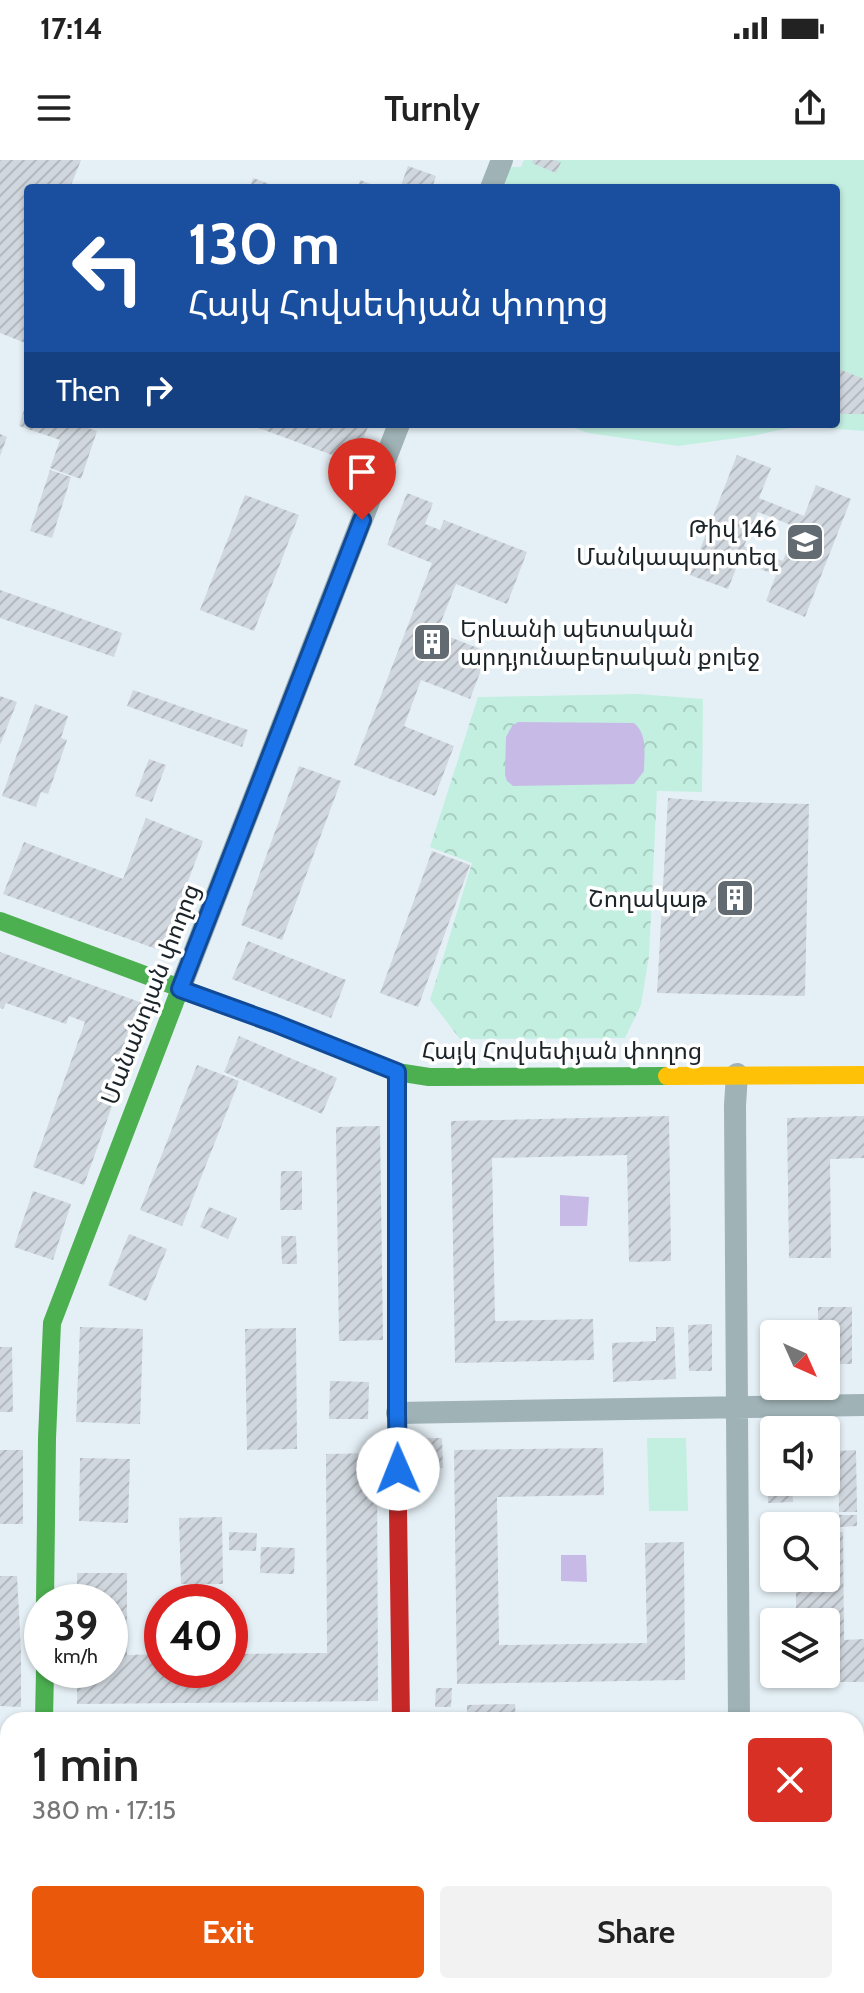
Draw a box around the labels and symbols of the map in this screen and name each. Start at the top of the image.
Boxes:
pin [328,438,396,520]
place label: Թիվ 146 Մանկապարտեզ [576,514,779,571]
school or university icon: Թիվ 146 Մանկապարտեզ [784,521,826,563]
place label: Երևանի պետական արդյունաբերական քոլեջ [460,614,759,671]
building icon: Երևանի պետական արդյունաբերական քոլեջ [411,621,453,663]
building icon: Շողակաթ [714,877,756,919]
street label: Մանանդյան փողոց [94,879,206,1109]
place label: Շողակաթ [588,884,708,913]
street label: Հայկ Հովսեփյան փողոց [422,1036,702,1065]
north arrow [760,1320,840,1400]
position arrow [356,1427,440,1511]
speed limit sign: 40 [144,1584,248,1688]

